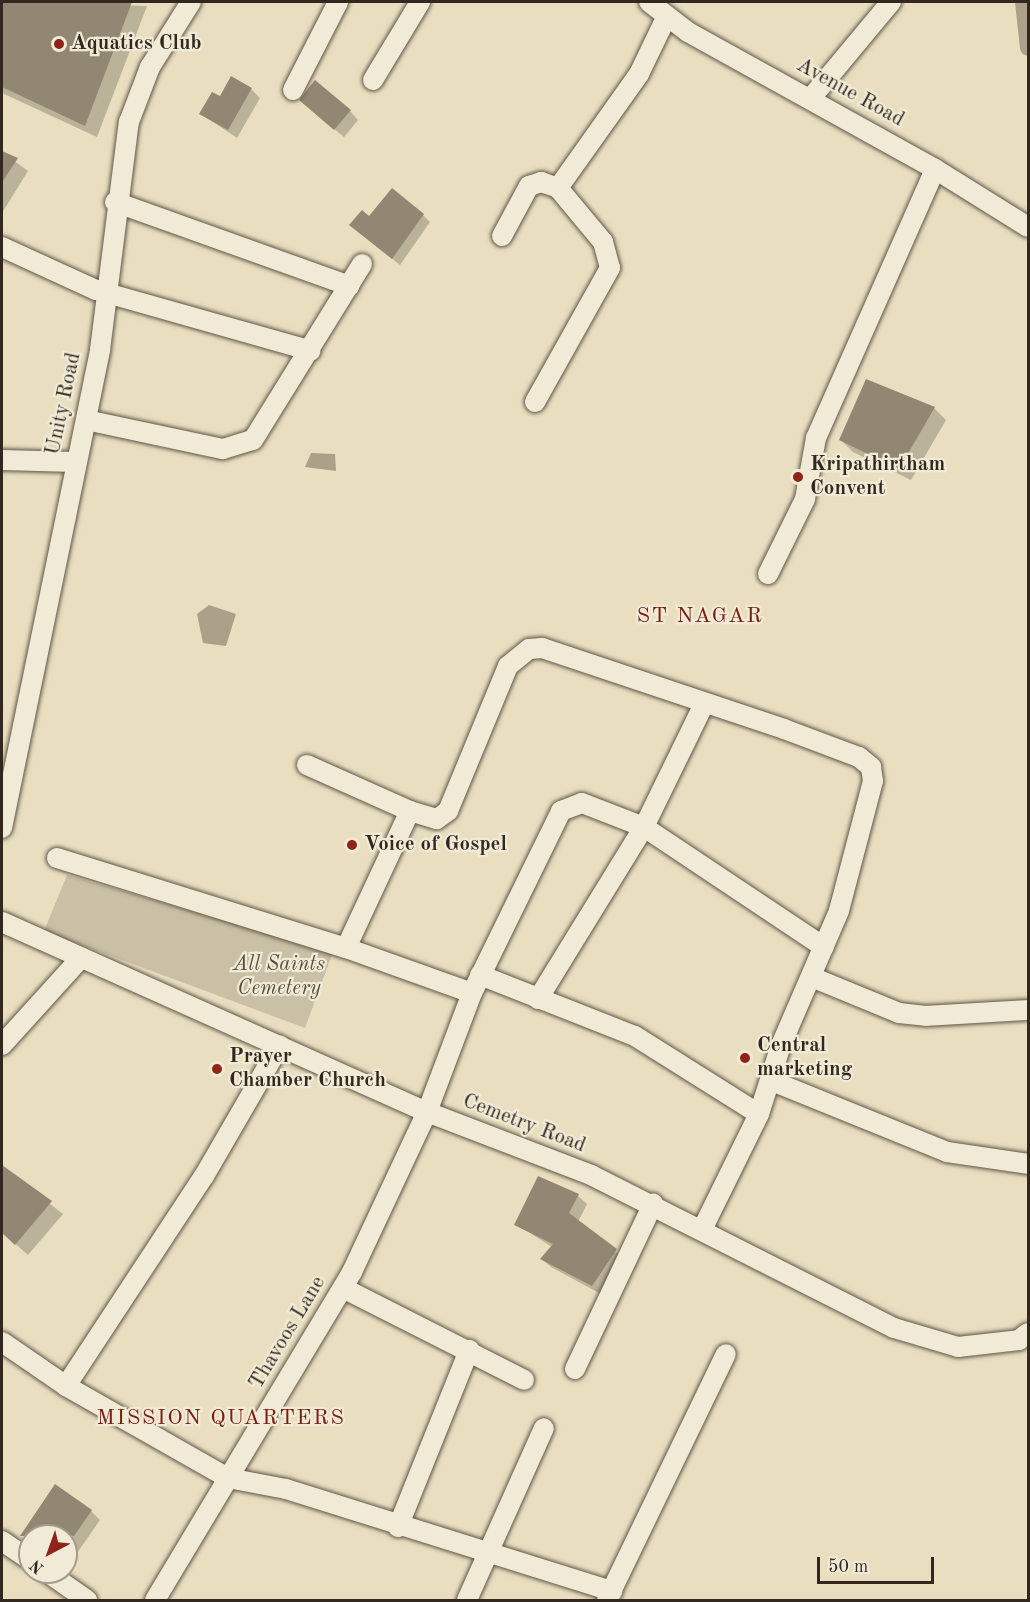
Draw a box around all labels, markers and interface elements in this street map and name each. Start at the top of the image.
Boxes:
place label: Aquatics Club [71,31,202,57]
marker: Aquatics Club [52,37,66,51]
street label: Avenue Road [792,53,908,133]
street label: Unity Road [41,350,87,458]
place label: Kripathirtham Convent [810,452,945,502]
marker: Kripathirtham Convent [791,470,805,484]
district label: ST NAGAR [636,604,764,630]
place label: Voice of Gospel [364,832,507,858]
marker: Voice of Gospel [345,838,359,852]
park label: All Saints Cemetery [233,952,325,1002]
place label: Central marketing [757,1033,852,1083]
place label: Prayer Chamber Church [229,1044,386,1094]
marker: Central marketing [738,1051,752,1065]
marker: Prayer Chamber Church [210,1062,224,1076]
street label: Cemetry Road [459,1089,589,1159]
street label: Thavoos Lane [244,1272,332,1394]
district label: MISSION QUARTERS [97,1406,345,1432]
north arrow [18,1524,78,1584]
scale bar [820,1545,937,1583]
text: N [28,1556,47,1576]
text: 50 m [828,1558,868,1576]

